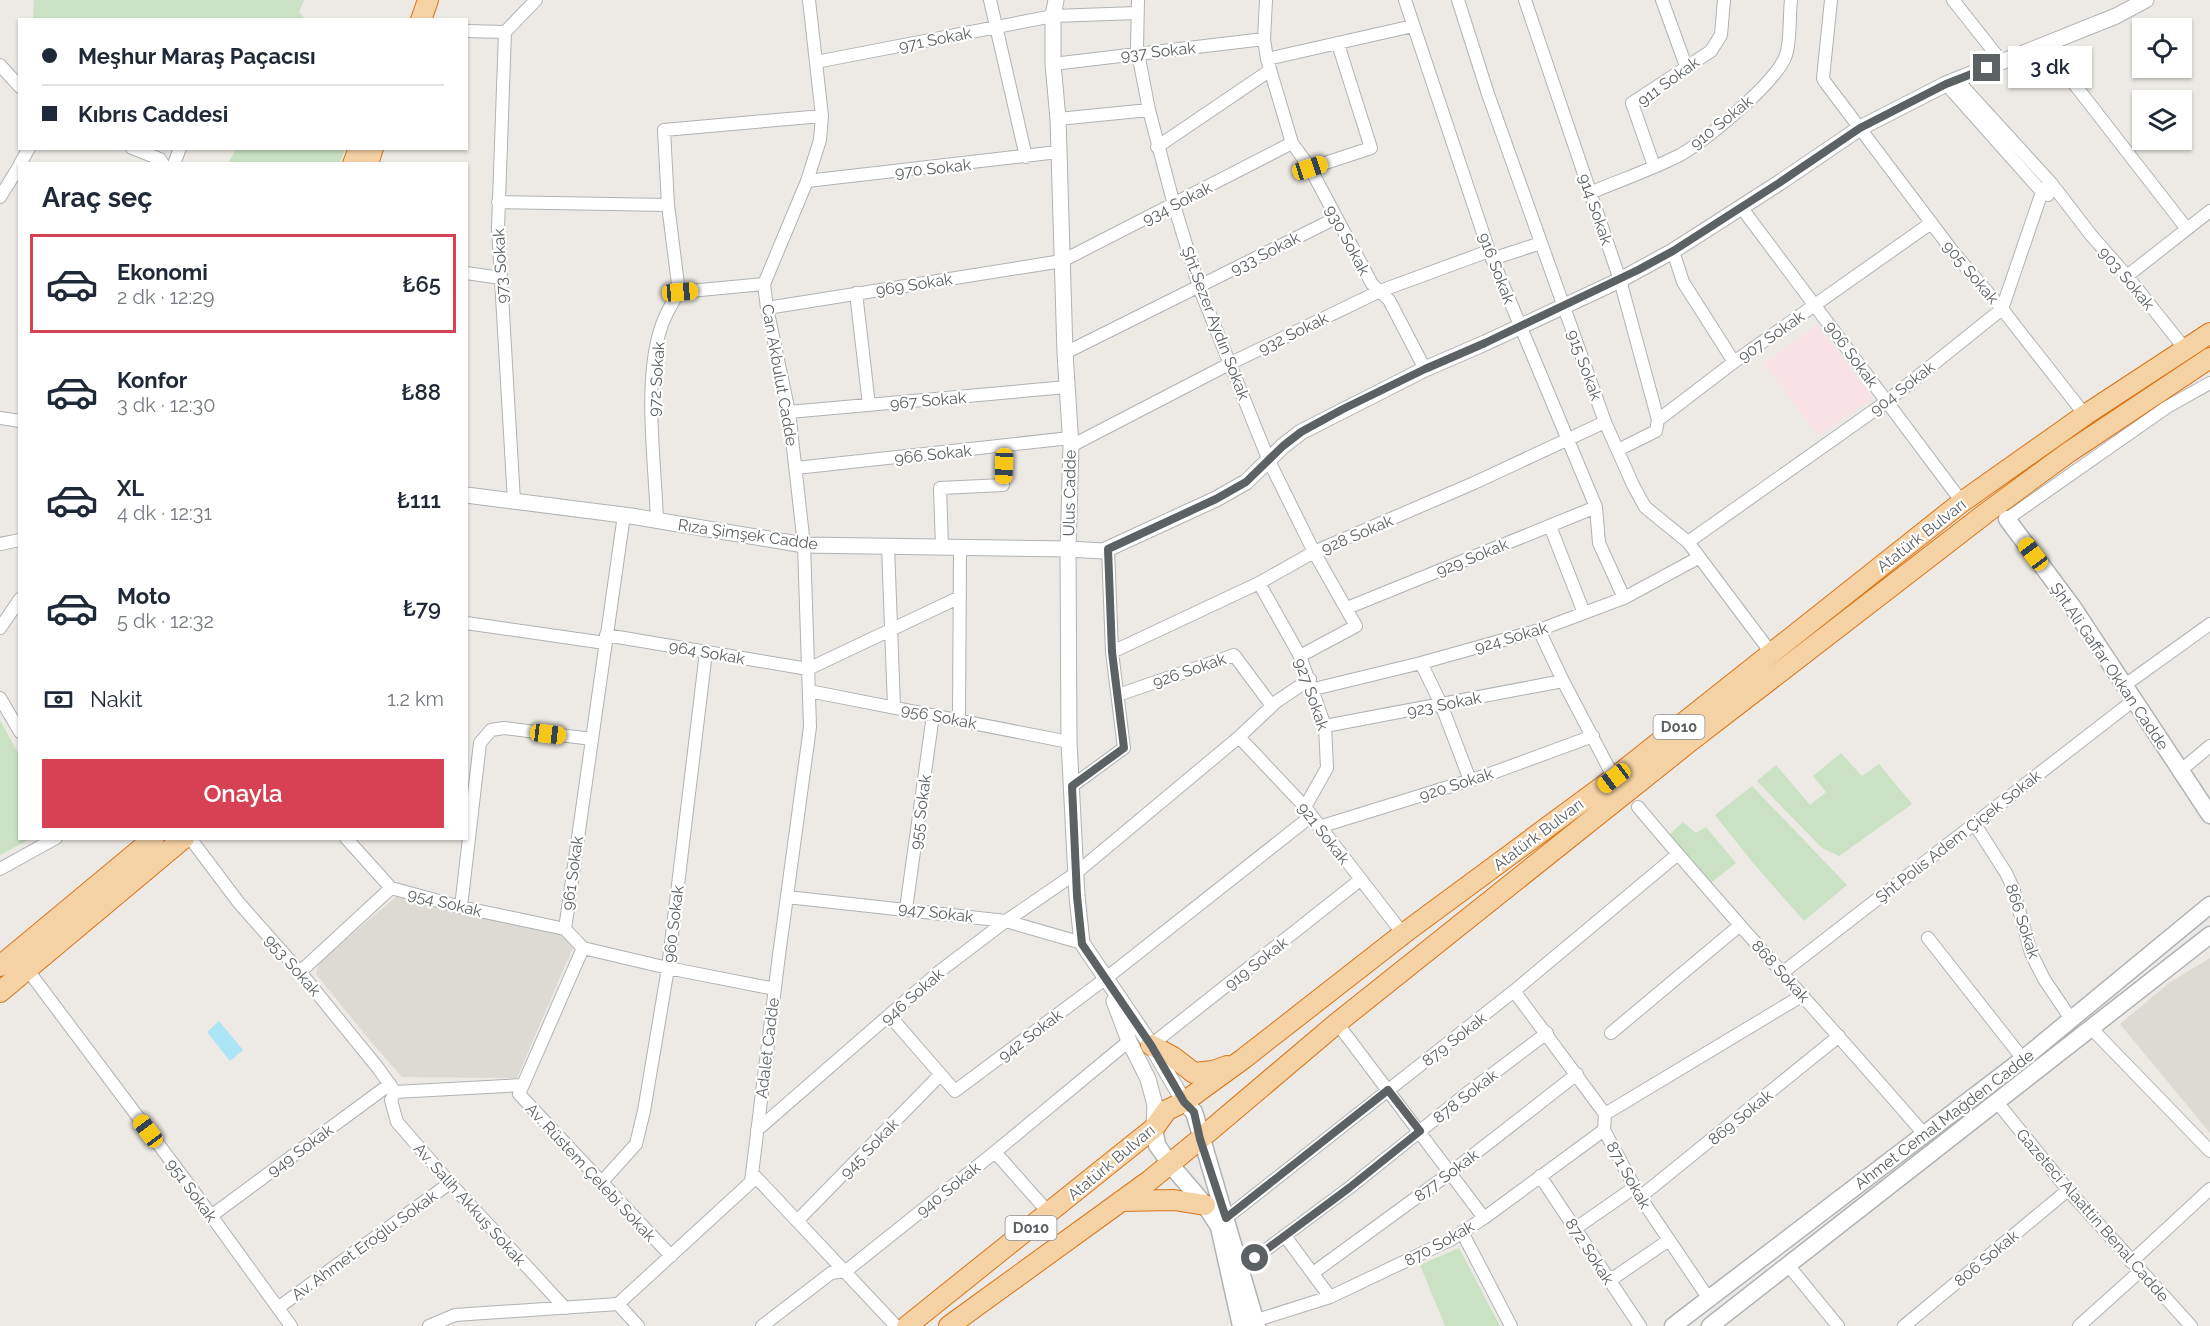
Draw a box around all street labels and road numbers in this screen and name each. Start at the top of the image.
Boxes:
street label: 971 Sokak [897,23,974,56]
street label: 937 Sokak [1120,38,1197,65]
street label: 911 Sokak [1634,52,1703,110]
street label: 910 Sokak [1686,91,1757,153]
street label: 970 Sokak [894,155,973,182]
street label: 914 Sokak [1575,171,1617,248]
street label: 934 Sokak [1139,178,1216,229]
street label: 930 Sokak [1321,202,1374,279]
street label: 973 Sokak [489,227,512,304]
street label: 933 Sokak [1227,228,1304,279]
street label: 916 Sokak [1474,230,1519,307]
street label: 905 Sokak [1939,237,2003,308]
street label: 903 Sokak [2095,243,2159,314]
street label: Şht.Sezer Aydın Sokak [1178,244,1254,403]
street label: 969 Sokak [874,269,954,300]
street label: Can Akbulut Cadde [758,303,801,447]
street label: 907 Sokak [1734,306,1809,366]
street label: 932 Sokak [1255,308,1332,358]
street label: 906 Sokak [1821,317,1882,392]
street label: 915 Sokak [1563,327,1606,404]
street label: 972 Sokak [644,340,669,417]
street label: 904 Sokak [1866,357,1939,420]
street label: 967 Sokak [889,388,968,413]
street label: 966 Sokak [893,441,973,468]
street label: Ulus Cadde [1059,450,1080,536]
street label: Atatürk Bulvarı [1873,495,1970,576]
street label: 928 Sokak [1318,511,1396,558]
street label: Rıza Şimşek Cadde [677,515,819,554]
street label: 929 Sokak [1433,534,1511,581]
street label: Şht.Ali Gaffar Okkan Cadde [2046,579,2173,753]
street label: 924 Sokak [1472,618,1550,657]
street label: 964 Sokak [667,636,747,669]
street label: 926 Sokak [1150,649,1229,692]
street label: 927 Sokak [1290,656,1333,733]
street label: 923 Sokak [1405,688,1483,721]
street label: 956 Sokak [899,700,979,733]
road number: D010 [1654,715,1704,739]
street label: 920 Sokak [1417,763,1496,805]
street label: Şht.Polis Adem Çiçek Sokak [1872,766,2045,907]
street label: 955 Sokak [906,773,935,851]
street label: Atatürk Bulvarı [1489,794,1587,874]
street label: 921 Sokak [1293,798,1354,869]
street label: 961 Sokak [558,834,587,911]
street label: 866 Sokak [2001,881,2044,962]
street label: 954 Sokak [406,884,484,921]
street label: 960 Sokak [659,884,688,964]
street label: 947 Sokak [897,898,975,927]
street label: 953 Sokak [261,931,325,1000]
street label: 919 Sokak [1221,933,1292,994]
street label: 868 Sokak [1748,936,1814,1007]
street label: 946 Sokak [877,964,948,1029]
street label: Adalet Cadde [752,997,783,1100]
street label: 942 Sokak [994,1005,1067,1066]
street label: 879 Sokak [1418,1008,1491,1070]
street label: Ahmet Cemal Mağden Cadde [1851,1046,2038,1193]
street label: 878 Sokak [1429,1065,1502,1127]
street label: 869 Sokak [1704,1085,1777,1149]
street label: Av. Rüstem Çelebi Sokak [522,1099,660,1246]
street label: 945 Sokak [836,1114,903,1182]
street label: 949 Sokak [264,1120,337,1181]
street label: Atatürk Bulvarı [1064,1120,1159,1204]
street label: Gazeteci Alaattin Benal Cadde [2012,1125,2173,1306]
street label: 871 Sokak [1602,1138,1655,1213]
street label: Av. Salih Akkuş Sokak [410,1139,530,1270]
street label: 877 Sokak [1410,1145,1483,1206]
street label: 951 Sokak [162,1155,221,1226]
street label: 940 Sokak [912,1157,985,1221]
street label: Av. Ahmet Eroğlu Sokak [288,1186,441,1305]
street label: 872 Sokak [1561,1215,1618,1288]
road number: D010 [1006,1216,1056,1240]
street label: 870 Sokak [1401,1216,1478,1270]
street label: 806 Sokak [1950,1226,2023,1291]

